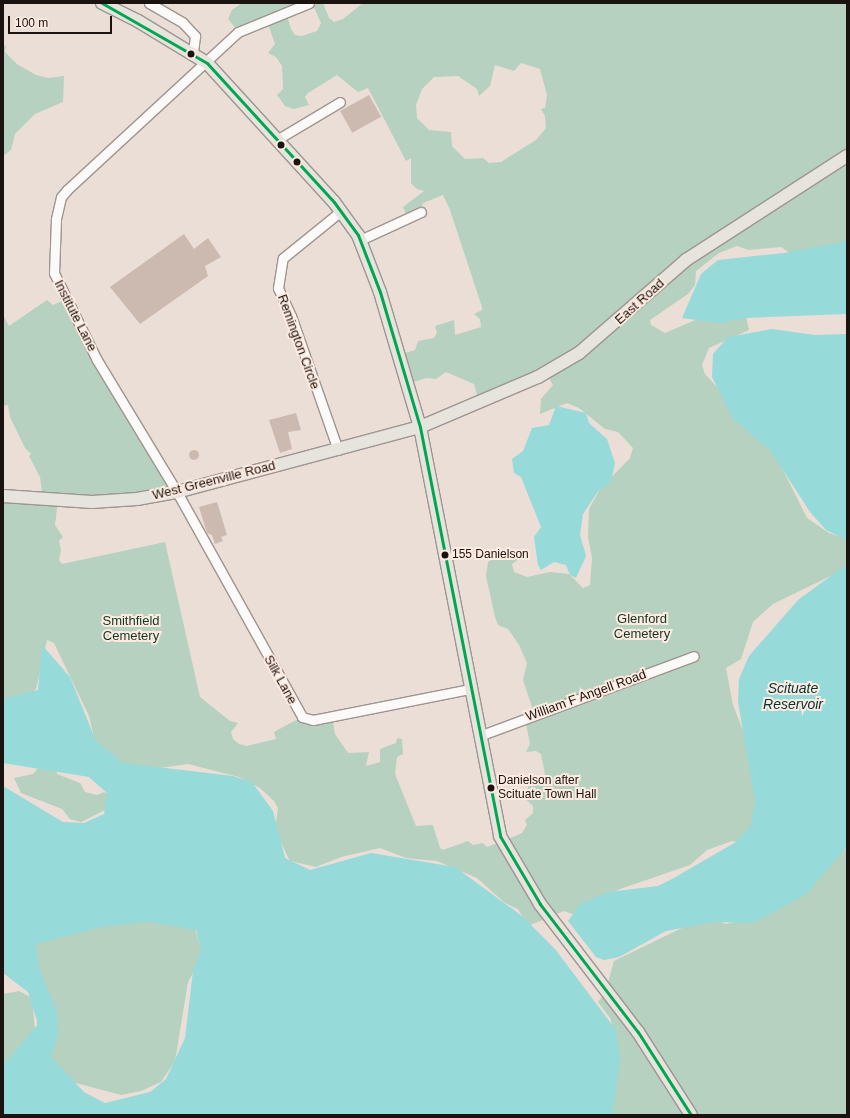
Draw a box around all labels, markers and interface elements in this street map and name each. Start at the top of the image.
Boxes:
scale bar [10,8,114,34]
text: 100 m [15,16,48,30]
unlabelled marker [186,49,196,59]
unlabelled marker [276,140,286,150]
unlabelled marker [292,157,302,167]
street label: East Road [612,276,668,328]
street label: Institute Lane [50,278,100,354]
street label: Remington Circle [274,292,322,392]
street label: West Greenville Road [151,458,277,504]
place label: 155 Danielson [452,548,529,562]
marker: 155 Danielson [440,550,450,560]
park label: Glenford Cemetery [614,612,670,643]
park label: Smithfield Cemetery [102,614,160,645]
street label: Silk Lane [260,653,300,707]
street label: William F Angell Road [523,667,649,725]
water label: Scituate Reservoir [763,680,823,712]
place label: Danielson after Scituate Town Hall [498,774,597,802]
marker: Danielson after Scituate Town Hall [486,783,496,793]

